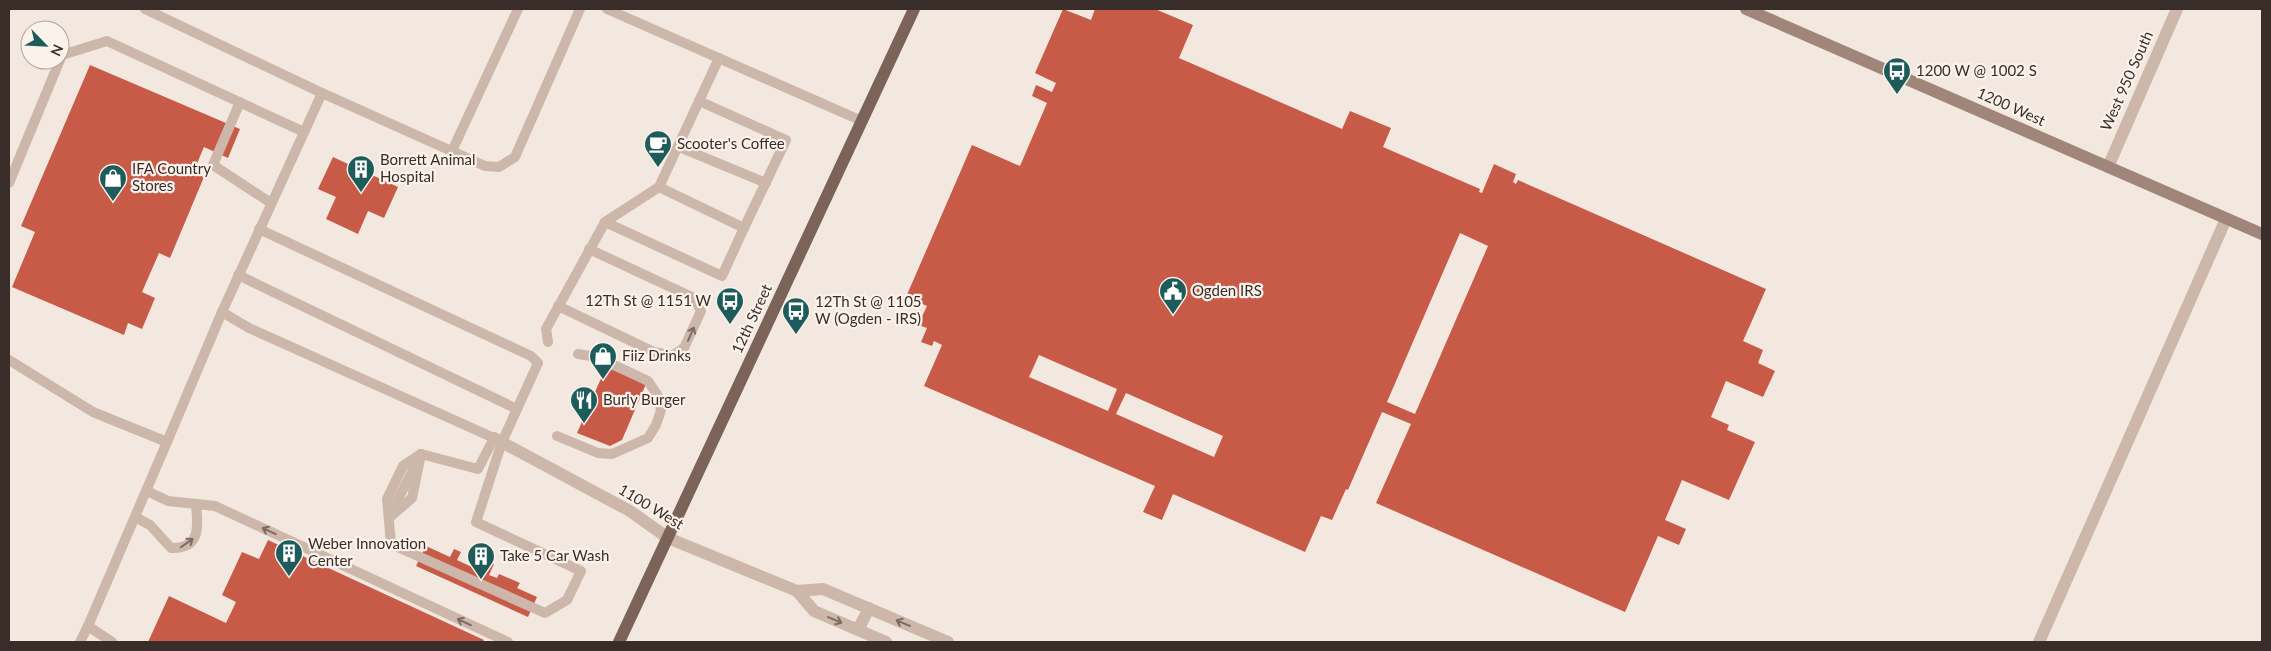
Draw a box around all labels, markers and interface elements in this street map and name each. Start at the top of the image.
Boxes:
north arrow [20,20,70,70]
street label: West 950 South [2096,28,2156,133]
text: N [47,42,67,59]
bus stop icon: 1200 W @ 1002 S [1882,56,1912,95]
place label: 1200 W @ 1002 S [1916,61,2037,79]
street label: 1200 West [1974,83,2049,129]
cafe icon: Scooter's Coffee [643,129,673,168]
place label: Scooter's Coffee [677,134,785,152]
place label: Borrett Animal Hospital [380,150,476,185]
building icon: Borrett Animal Hospital [346,154,376,193]
place label: IFA Country Stores [132,159,211,194]
shop icon: IFA Country Stores [98,163,128,202]
public building icon: Ogden IRS [1158,276,1188,315]
street label: 12th Street [727,280,775,356]
place label: Ogden IRS [1192,281,1262,299]
bus stop icon: 12Th St @ 1151 W [715,286,745,325]
place label: 12Th St @ 1151 W [585,291,711,309]
place label: 12Th St @ 1105 W (Ogden - IRS) [815,292,922,327]
bus stop icon: 12Th St @ 1105 W (Ogden - IRS) [781,296,811,335]
one-way arrow [686,327,696,342]
shop icon: Fiiz Drinks [588,341,618,380]
place label: Fiiz Drinks [622,346,691,364]
restaurant icon: Burly Burger [569,385,599,424]
place label: Burly Burger [603,390,686,408]
street label: 1100 West [616,480,688,533]
one-way arrow [262,526,277,536]
place label: Weber Innovation Center [308,534,426,569]
one-way arrow [180,538,194,549]
building icon: Weber Innovation Center [274,538,304,577]
building icon: Take 5 Car Wash [466,541,496,580]
place label: Take 5 Car Wash [500,546,609,564]
one-way arrow [457,616,472,626]
one-way arrow [827,616,842,626]
one-way arrow [896,617,911,627]

